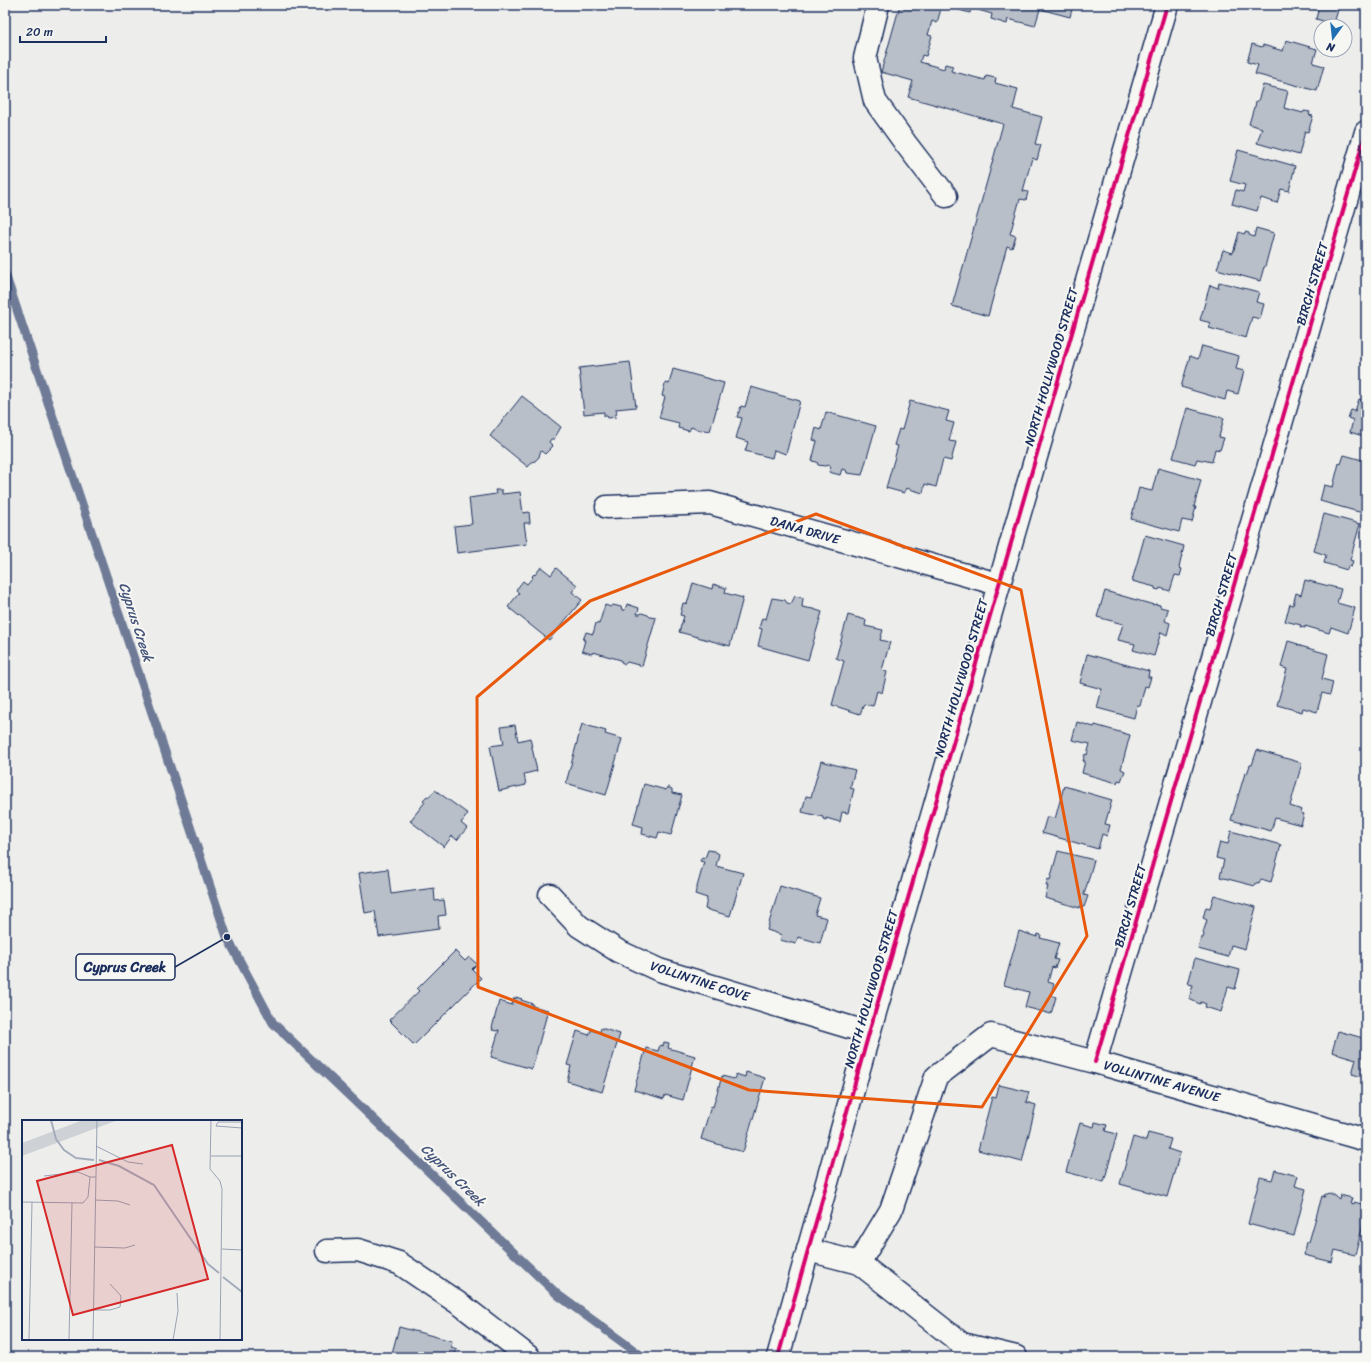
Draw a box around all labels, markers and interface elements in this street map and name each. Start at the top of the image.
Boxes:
scale bar [20,18,106,44]
north arrow [1313,18,1353,58]
text: 20 m [26,21,53,43]
text: N [1324,37,1338,58]
street label: BIRCH STREET [1289,239,1335,328]
street label: NORTH HOLLYWOOD STREET [1017,284,1085,449]
street label: DANA DRIVE [767,509,843,551]
street label: BIRCH STREET [1198,550,1244,639]
water label: Cyprus Creek [111,579,161,667]
street label: NORTH HOLLYWOOD STREET [927,595,995,760]
street label: BIRCH STREET [1107,861,1153,950]
street label: NORTH HOLLYWOOD STREET [837,906,905,1071]
callout: Cyprus Creek [76,954,175,980]
street label: VOLLINTINE COVE [647,954,753,1008]
text: Cyprus Creek [83,955,167,980]
street label: VOLLINTINE AVENUE [1101,1053,1224,1109]
inset map [22,1120,242,1340]
water label: Cyprus Creek [415,1137,493,1214]

